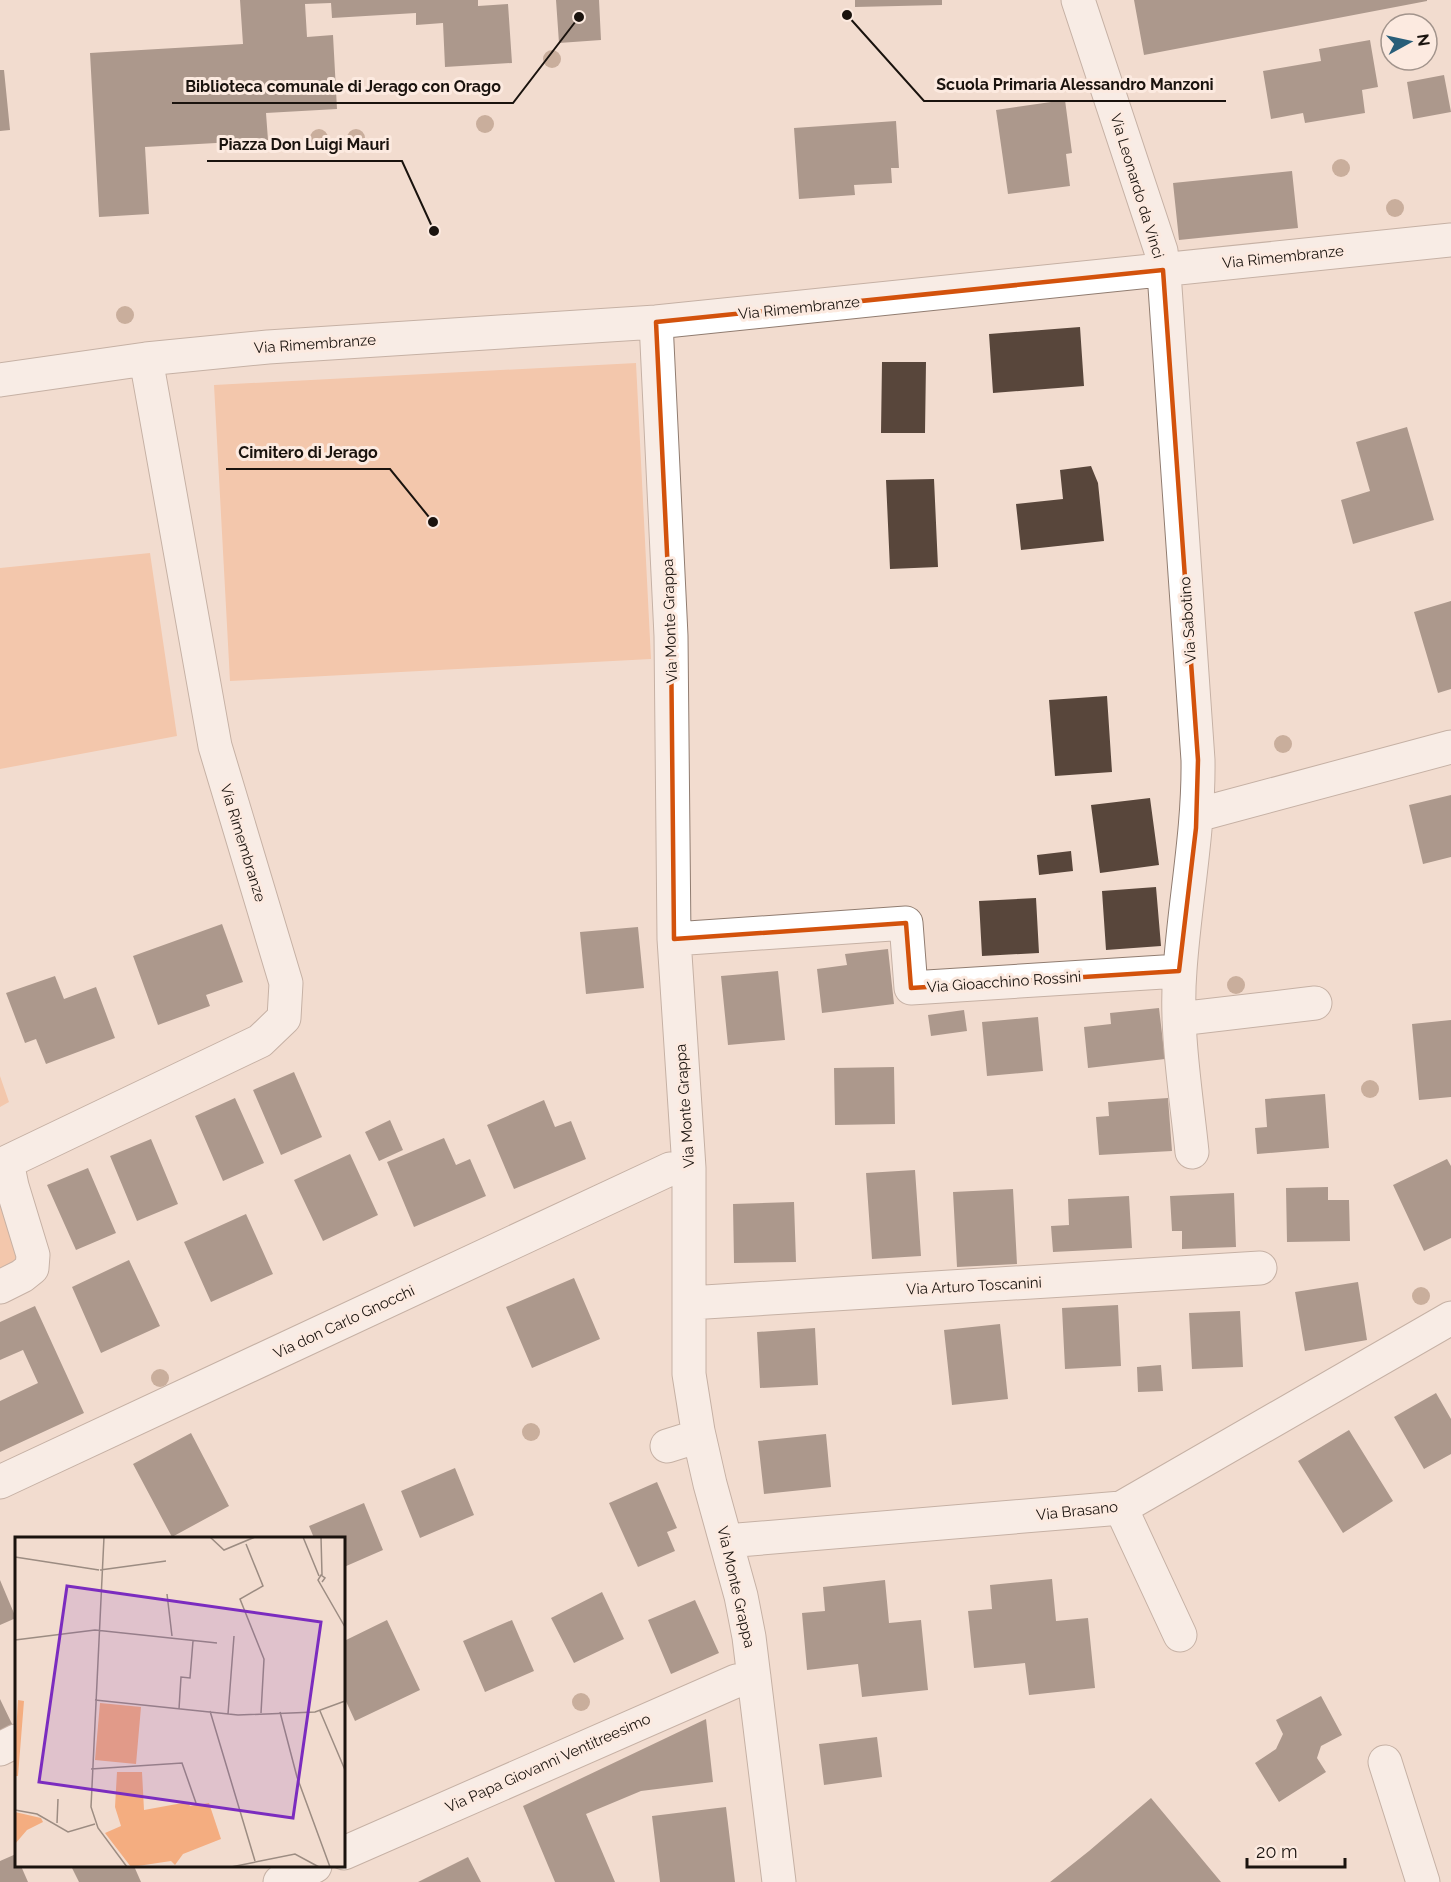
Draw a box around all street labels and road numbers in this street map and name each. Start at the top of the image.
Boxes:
street label: Via Leonardo da Vinci [1106,111,1168,261]
street label: Via Rimembranze [1221,242,1345,272]
street label: Via Rimembranze [737,293,861,323]
street label: Via Rimembranze [253,331,377,357]
street label: Via Monte Grappa [659,559,681,683]
street label: Via Sabotino [1176,576,1200,664]
street label: Via Rimembranze [217,782,270,904]
street label: Via Gioacchino Rossini [926,968,1082,996]
street label: Via Monte Grappa [672,1043,698,1169]
street label: Via Arturo Toscanini [906,1273,1042,1299]
street label: Via don Carlo Gnocchi [271,1281,417,1363]
street label: Via Brasano [1035,1498,1119,1524]
street label: Via Monte Grappa [713,1524,759,1650]
street label: Via Papa Giovanni Ventitreesimo [443,1709,653,1817]

